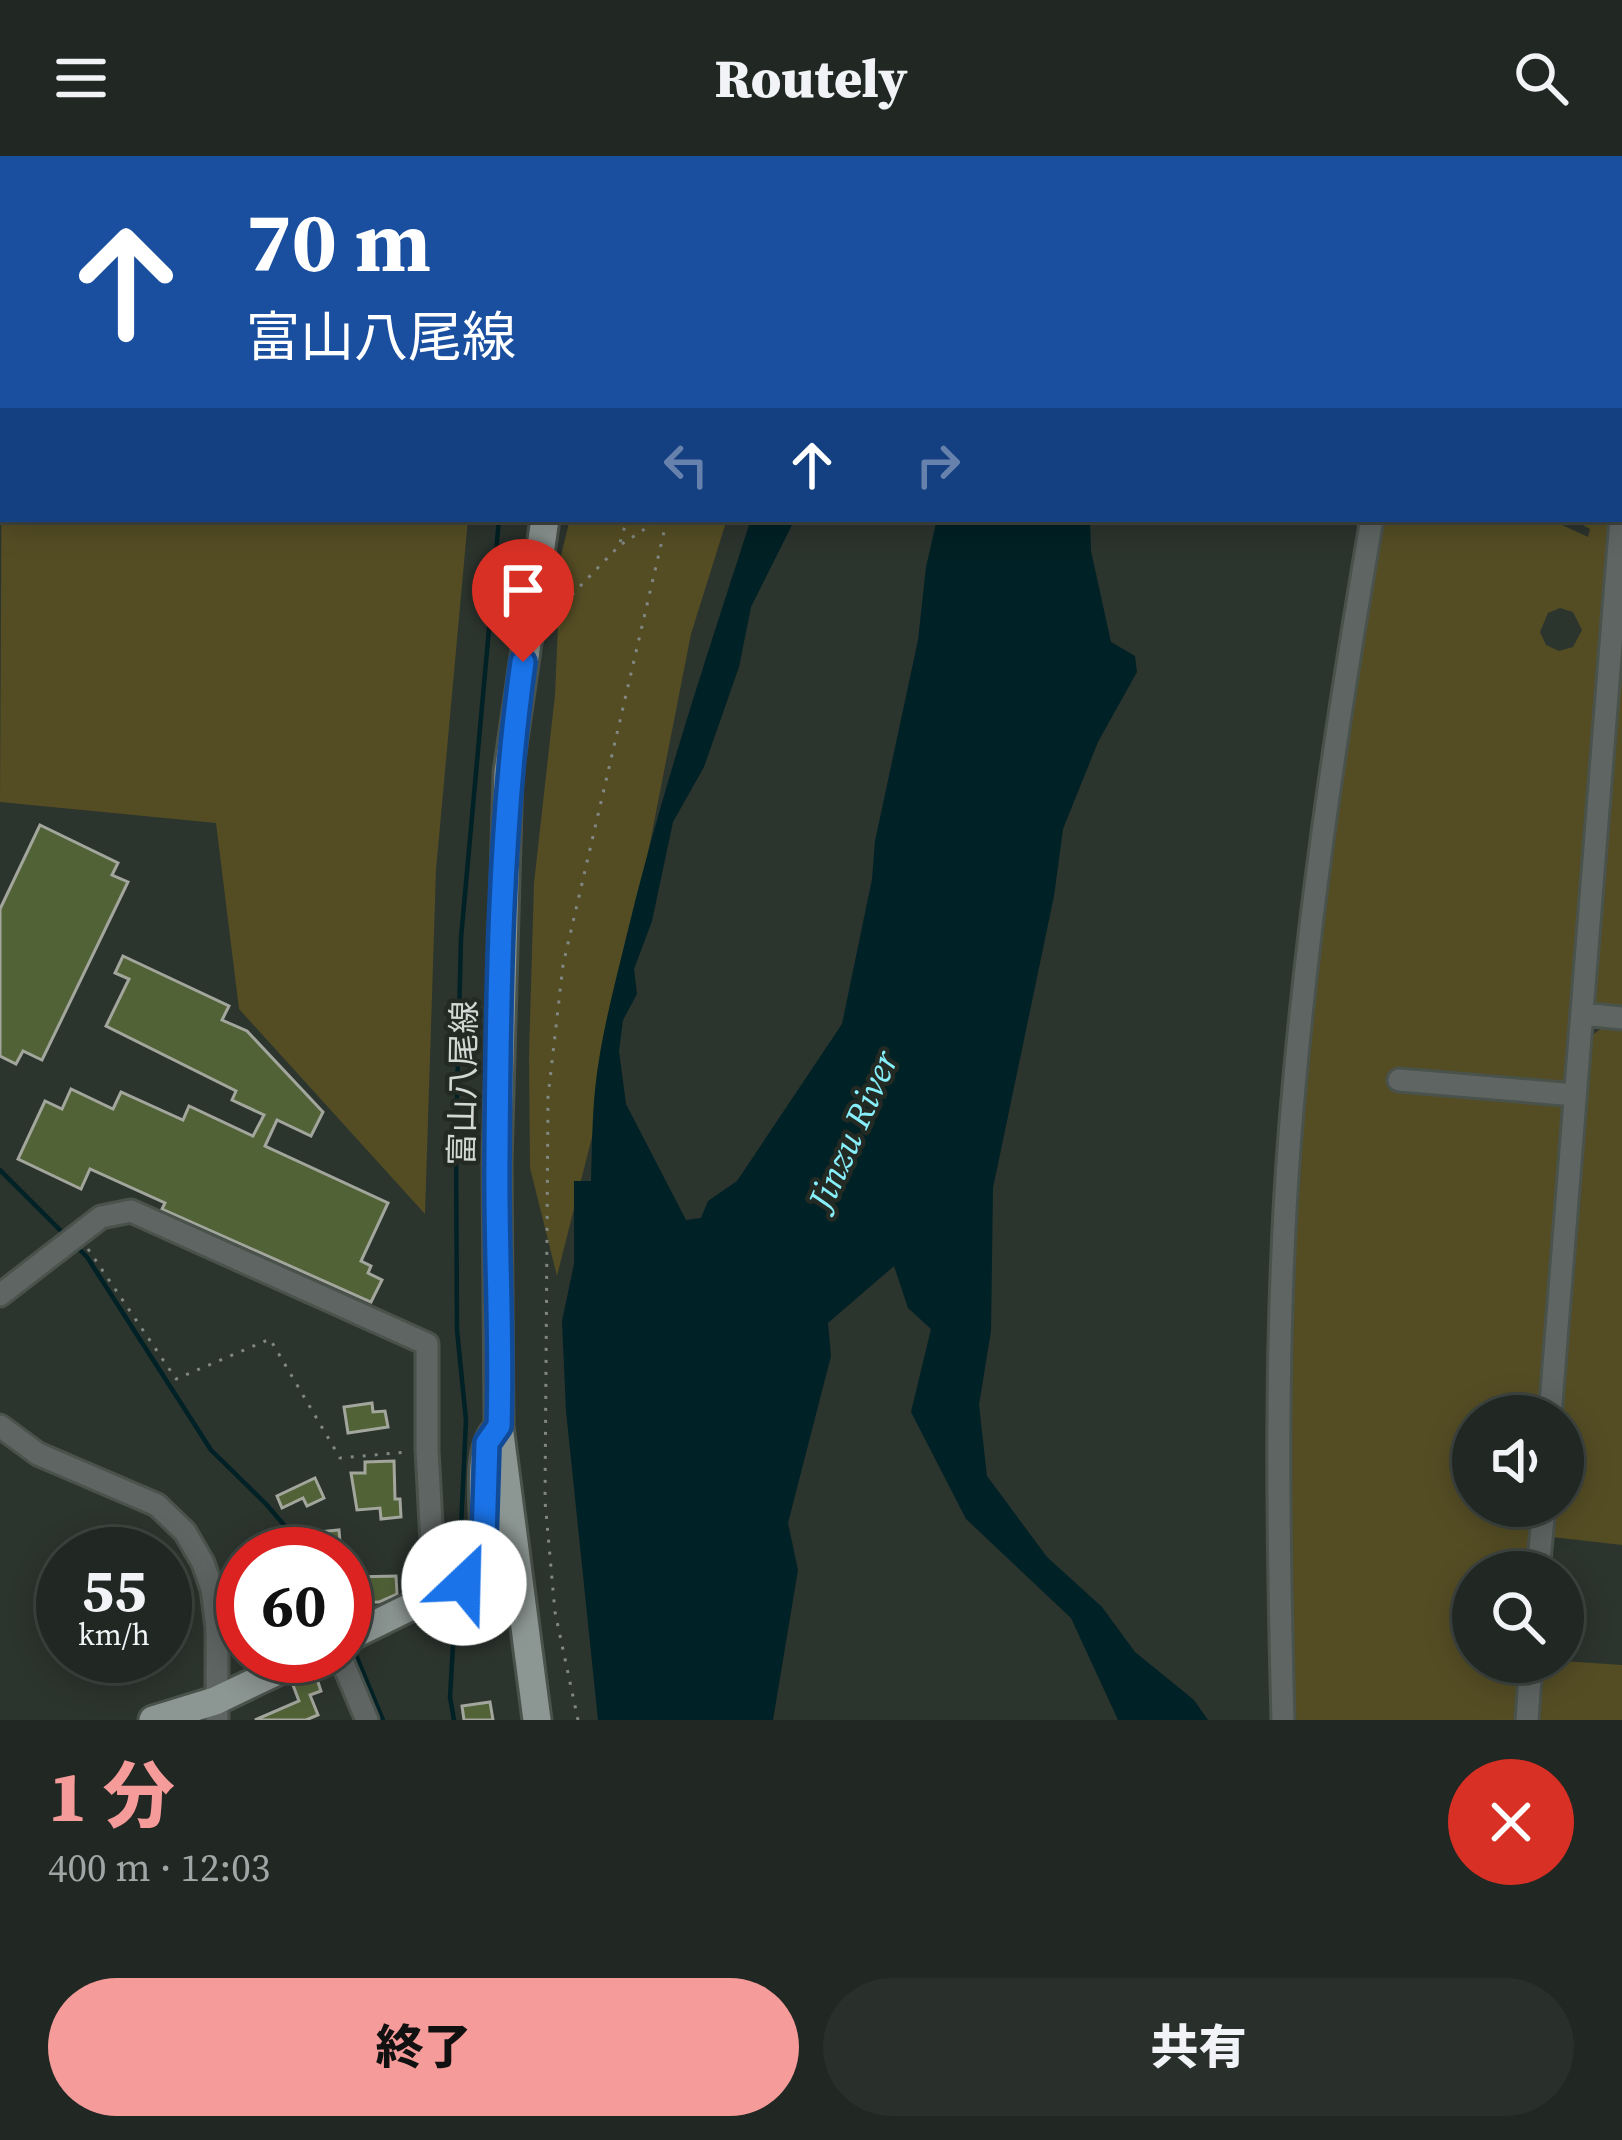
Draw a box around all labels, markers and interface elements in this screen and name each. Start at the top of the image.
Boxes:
text: Routely [715,41,907,115]
icon: menu [48,45,114,111]
icon: search [1508,45,1574,111]
text: 70 m [246,184,431,299]
icon: ahead [48,204,204,360]
text: 富山八尾線 [246,300,516,374]
icon: left [653,432,719,498]
icon: ahead [779,432,845,498]
icon: right [905,432,971,498]
pin [472,539,574,662]
icon: arrive [490,557,556,623]
street label: 富山八尾線 [439,1000,487,1166]
water label: Jinzu River [794,1041,910,1222]
map controls [1452,1395,1584,1683]
button: sound [1452,1395,1584,1527]
position arrow [401,1520,527,1646]
speed limit sign: 60 [216,1527,372,1683]
text: 55 [81,1549,147,1631]
button: search [1452,1551,1584,1683]
text: km/h [78,1614,150,1655]
text: 1 分 [48,1746,175,1845]
button: close [1448,1759,1574,1885]
text: 400 m · 12:03 [48,1841,270,1894]
button: 終了 [48,1978,799,2116]
button: 共有 [823,1978,1574,2116]

